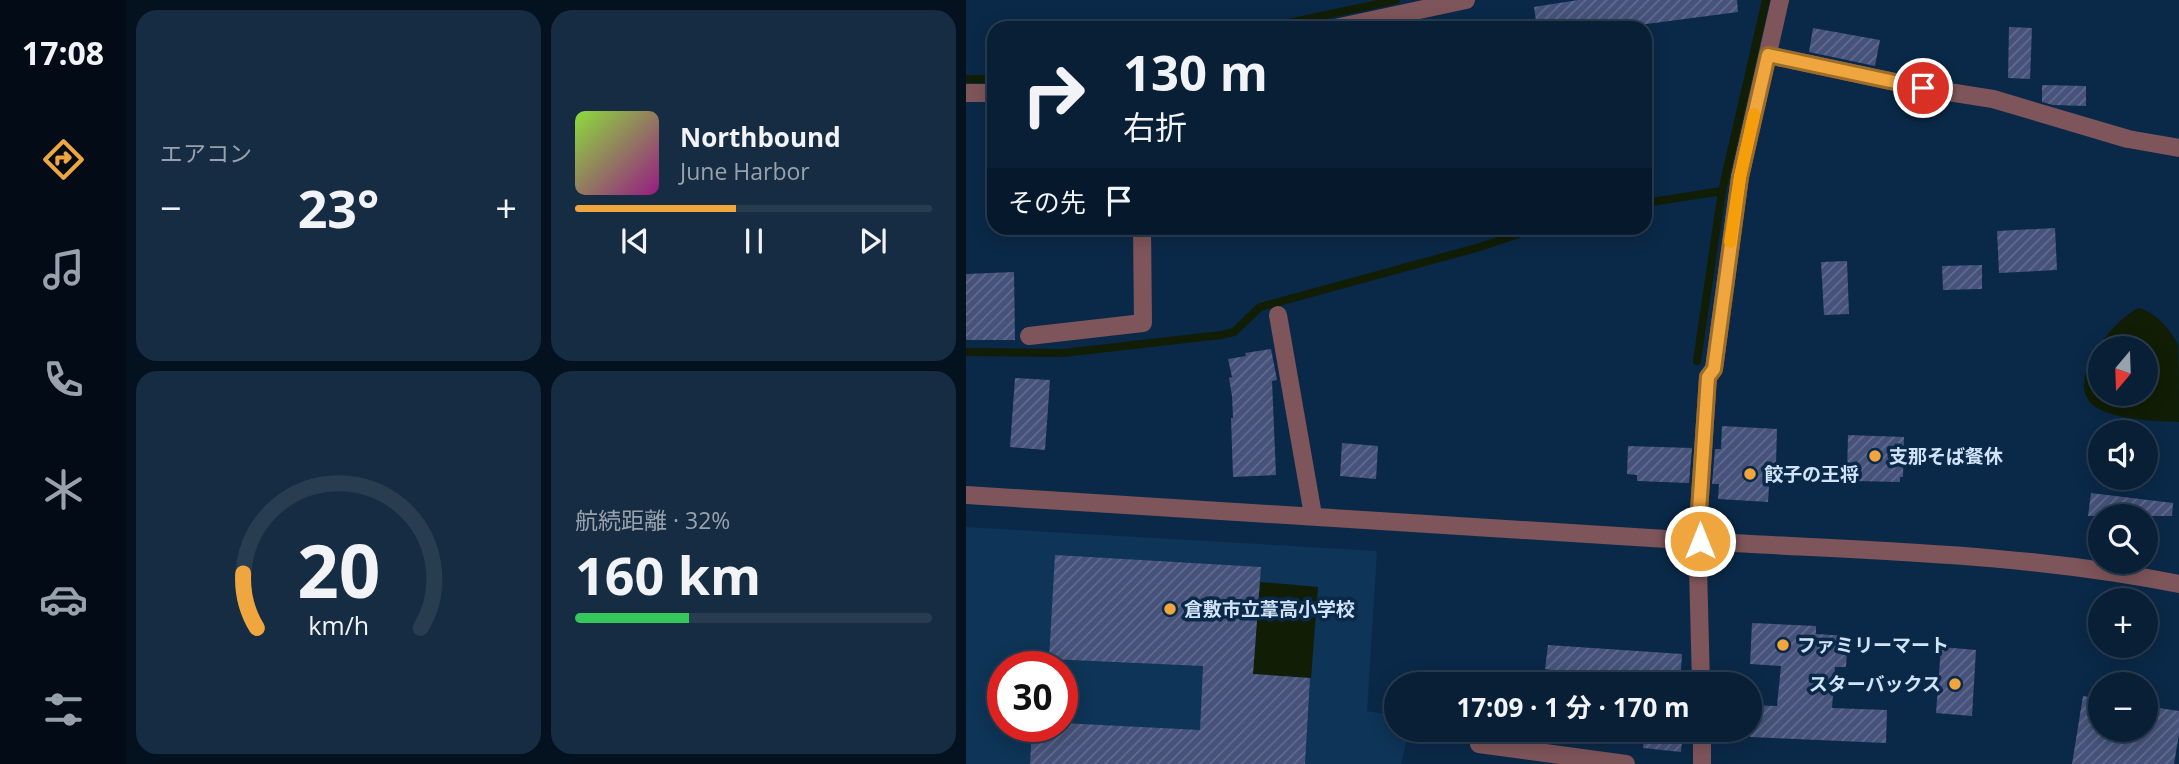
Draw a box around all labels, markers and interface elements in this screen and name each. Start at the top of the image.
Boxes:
text: 17:08 [22,31,104,74]
text: 130 m [1123,39,1268,105]
icon: right [1008,49,1099,140]
pin [1893,58,1953,118]
icon: arrive [1904,69,1942,107]
text: 右折 [1123,105,1187,148]
text: Northbound [680,119,841,155]
icon: directions [39,135,88,184]
text: エアコン [160,137,252,169]
text: June Harbor [680,155,810,187]
text: 23° [298,172,379,243]
text: − [160,181,182,233]
text: + [495,181,517,233]
icon: arrive [1100,182,1138,220]
text: その先 [1008,184,1086,220]
icon: previous [616,222,654,260]
icon: pause [735,222,773,260]
icon: next [854,222,892,260]
icon: music [39,245,88,294]
north arrow [2088,336,2158,406]
map controls [2088,336,2158,742]
icon: phone [39,355,88,404]
button: sound [2088,420,2158,490]
place label: 支那そば餐休 [1889,443,2003,469]
marker: 支那そば餐休 [1867,448,1883,464]
place label: 餃子の王将 [1764,461,1859,487]
icon: climate [39,465,88,514]
marker: 餃子の王将 [1742,466,1758,482]
text: 航続距離 · 32% [575,504,730,536]
position arrow [1663,504,1737,578]
button: search [2088,504,2158,574]
text: 20 [297,521,380,620]
text: 160 km [575,539,761,610]
icon: car [39,575,88,624]
button: + [2088,588,2158,658]
place label: 倉敷市立葦高小学校 [1184,596,1355,622]
marker: 倉敷市立葦高小学校 [1162,601,1178,617]
text: km/h [308,608,369,642]
place label: ファミリーマート [1797,632,1949,658]
marker: ファミリーマート [1775,637,1791,653]
speed limit sign: 30 [987,651,1078,742]
place label: スターバックス [1809,671,1941,697]
button: − [2088,672,2158,742]
marker: スターバックス [1947,676,1963,692]
icon: filters [39,685,88,734]
text: 17:09 · 1 分 · 170 m [1456,689,1690,725]

